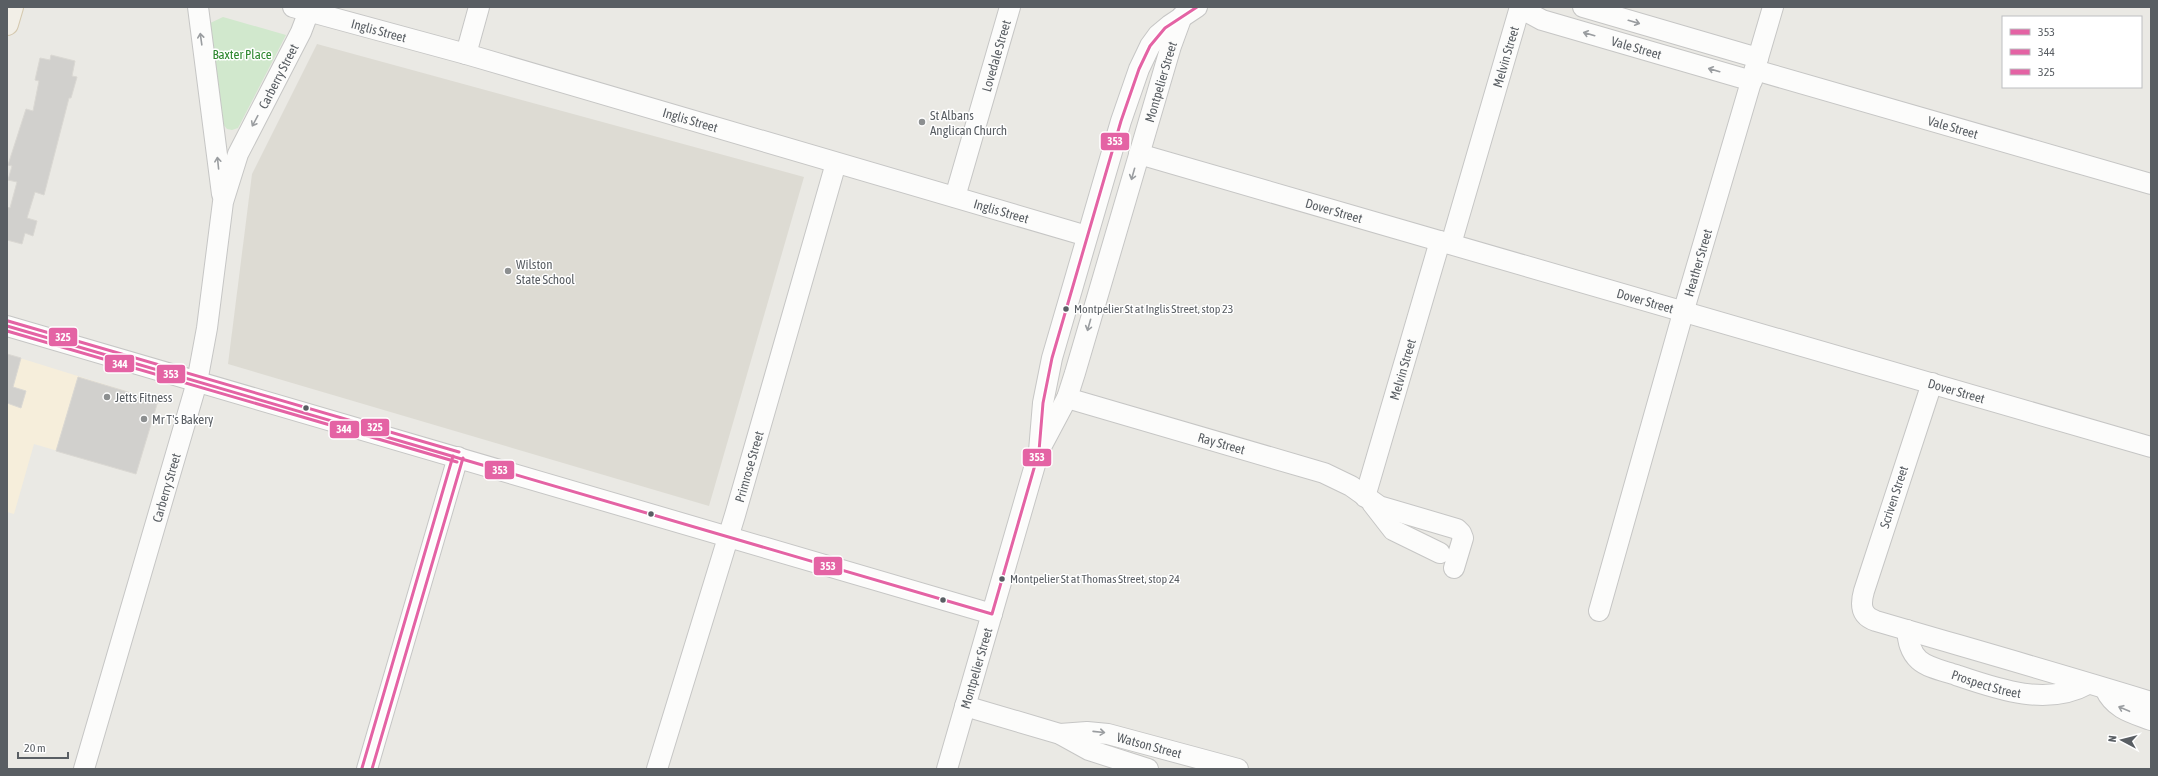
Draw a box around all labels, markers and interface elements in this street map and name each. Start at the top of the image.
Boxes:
street label: Inglis Street [350,16,408,45]
legend [2002,16,2142,88]
street label: Lovedale Street [978,18,1013,93]
one-way arrow [1627,19,1640,26]
street label: Melvin Street [1490,24,1522,89]
text: 353 [2038,25,2055,39]
one-way arrow [1583,30,1596,37]
one-way arrow [197,33,205,46]
street label: Vale Street [1610,33,1664,62]
street label: Montpelier Street [1142,39,1180,124]
street label: Carberry Street [255,41,301,111]
text: 344 [2038,45,2055,59]
park label: Baxter Place [212,47,272,62]
text: 325 [2038,65,2055,79]
one-way arrow [1708,66,1721,73]
street label: Inglis Street [661,105,720,135]
place label: St Albans Anglican Church [930,108,1007,138]
street label: Vale Street [1926,113,1980,141]
one-way arrow [250,115,258,127]
marker: St Albans Anglican Church [917,117,927,127]
line badge: 353 [1100,132,1130,151]
text: 353 [1107,135,1123,147]
one-way arrow [214,157,222,170]
one-way arrow [1129,167,1136,180]
street label: Dover Street [1304,195,1364,226]
street label: Inglis Street [972,196,1031,226]
street label: Heather Street [1681,227,1715,298]
place label: Wilston State School [516,257,575,287]
marker: Wilston State School [503,266,513,276]
street label: Dover Street [1615,285,1676,316]
place label: Montpelier St at Inglis Street, stop 23 [1074,302,1233,316]
marker: Montpelier St at Inglis Street, stop 23 [1061,304,1071,314]
one-way arrow [1085,319,1092,332]
line badge: 325 [48,327,78,347]
text: 325 [55,331,71,343]
street label: Melvin Street [1386,337,1419,402]
line badge: 344 [104,354,135,373]
text: 344 [112,358,128,370]
line badge: 353 [156,364,186,384]
text: 353 [163,368,179,380]
street label: Dover Street [1926,375,1987,406]
place label: Jetts Fitness [115,390,173,405]
marker: Jetts Fitness [102,392,112,402]
unlabelled marker [301,403,311,413]
place label: Mr T's Bakery [152,412,214,427]
marker: Mr T's Bakery [139,414,149,424]
line badge: 325 [360,418,390,437]
line badge: 344 [329,420,360,439]
text: 325 [367,421,383,433]
text: 344 [336,423,352,435]
street label: Primrose Street [732,429,766,504]
street label: Ray Street [1196,429,1247,457]
line badge: 353 [1022,448,1052,467]
street label: Carberry Street [149,451,183,524]
text: 353 [1029,451,1045,463]
line badge: 353 [484,460,515,480]
text: 353 [492,464,508,476]
street label: Scriven Street [1877,464,1911,530]
unlabelled marker [646,509,656,519]
line badge: 353 [813,556,843,576]
text: 353 [820,560,836,572]
place label: Montpelier St at Thomas Street, stop 24 [1010,572,1180,586]
marker: Montpelier St at Thomas Street, stop 24 [997,574,1007,584]
unlabelled marker [938,595,948,605]
street label: Montpelier Street [957,626,995,710]
street label: Prospect Street [1950,667,2023,701]
one-way arrow [2119,705,2131,713]
north arrow [2102,720,2142,760]
one-way arrow [1092,729,1105,736]
street label: Watson Street [1115,729,1184,761]
scale bar [18,734,68,760]
text: N [2106,735,2118,743]
text: 20 m [24,741,46,755]

